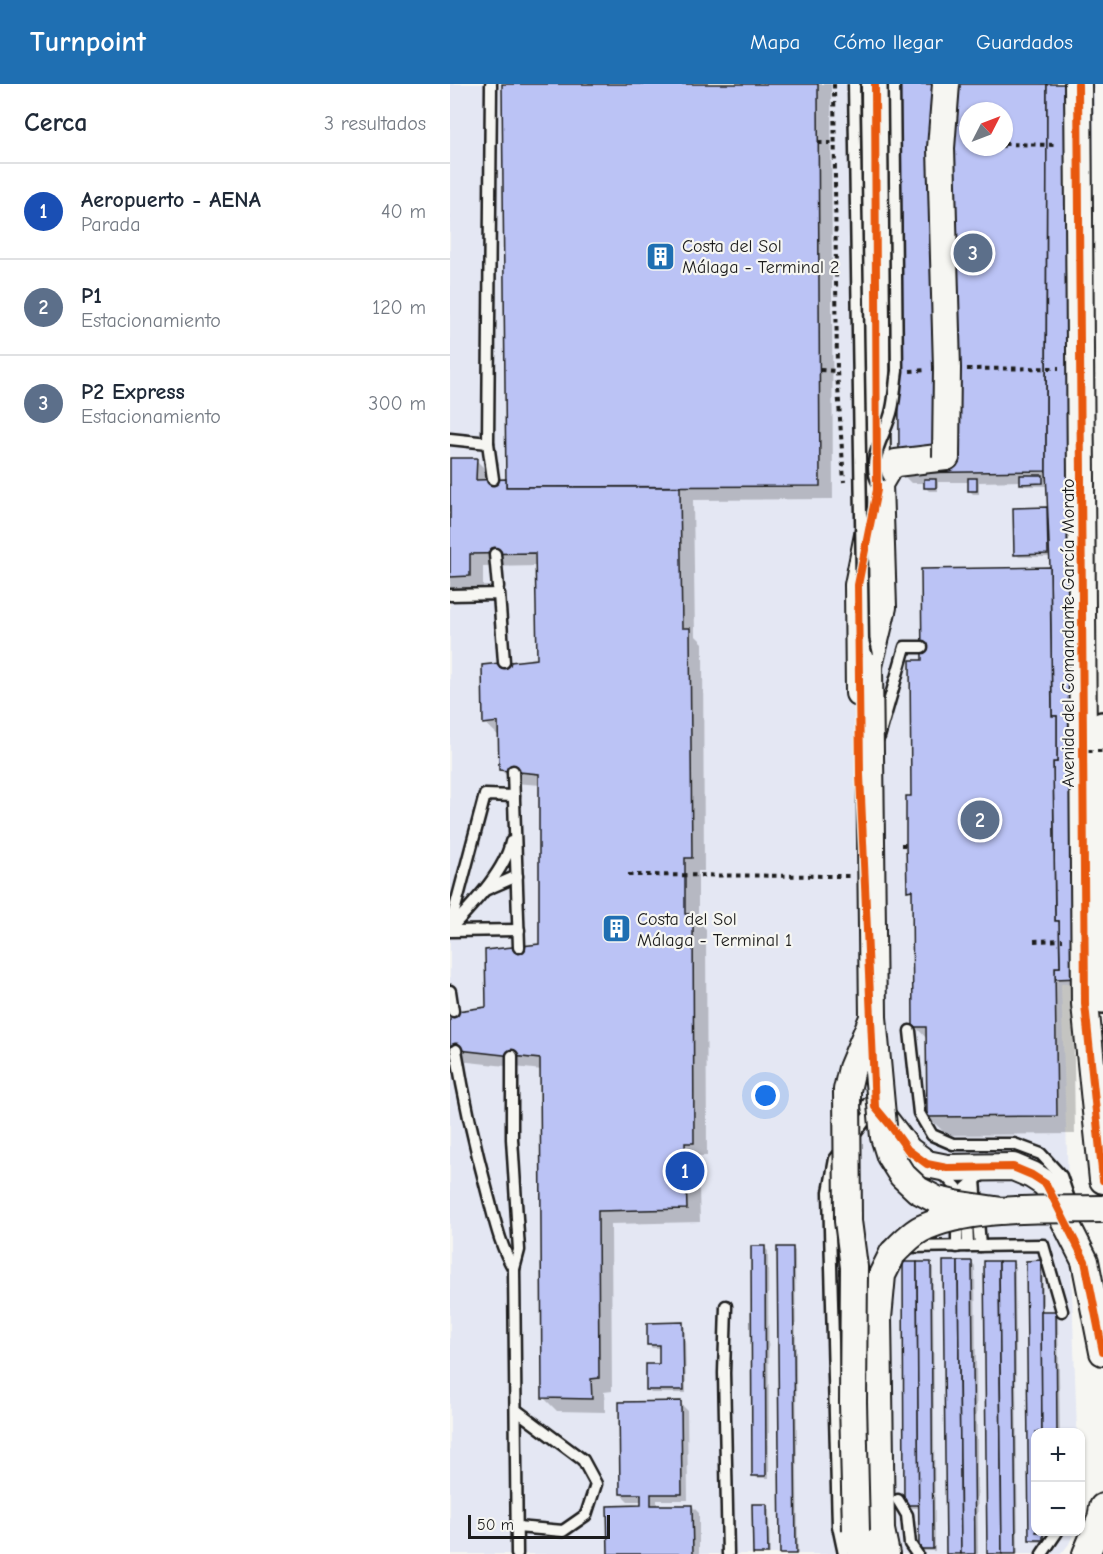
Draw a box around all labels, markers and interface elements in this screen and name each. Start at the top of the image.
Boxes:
text: Turnpoint [30,26,146,58]
text: Mapa [750,30,800,54]
text: Cómo llegar [833,30,943,54]
text: Guardados [976,30,1073,54]
north arrow [959,102,1013,156]
text: Cerca [24,108,88,138]
text: 3 resultados [324,112,426,135]
text: Aeropuerto - AENA [81,187,261,213]
text: 1 [40,200,47,223]
text: 40 m [381,200,426,223]
text: Parada [81,213,140,236]
pin: 3 [954,230,992,276]
place label: Costa del Sol Málaga - Terminal 2 [682,236,839,278]
building icon: Costa del Sol Málaga - Terminal 2 [645,240,677,272]
text: P1 [81,283,102,309]
text: 2 [39,296,48,319]
text: 120 m [372,296,426,319]
text: Estacionamiento [81,309,221,332]
text: P2 Express [81,379,185,405]
text: 3 [39,392,48,415]
text: 300 m [368,392,426,415]
text: Estacionamiento [81,405,221,428]
street label: Avenida del Comandante García Morato [1058,479,1079,787]
pin: 2 [960,798,1000,842]
place label: Costa del Sol Málaga - Terminal 1 [637,909,792,951]
building icon: Costa del Sol Málaga - Terminal 1 [600,913,632,945]
your location [751,1081,780,1110]
pin: 1 [666,1148,704,1194]
map controls [1031,1428,1085,1536]
button: + [1031,1428,1085,1482]
button: − [1031,1482,1085,1536]
scale bar [468,1512,610,1540]
text: 50 m [477,1516,514,1534]

